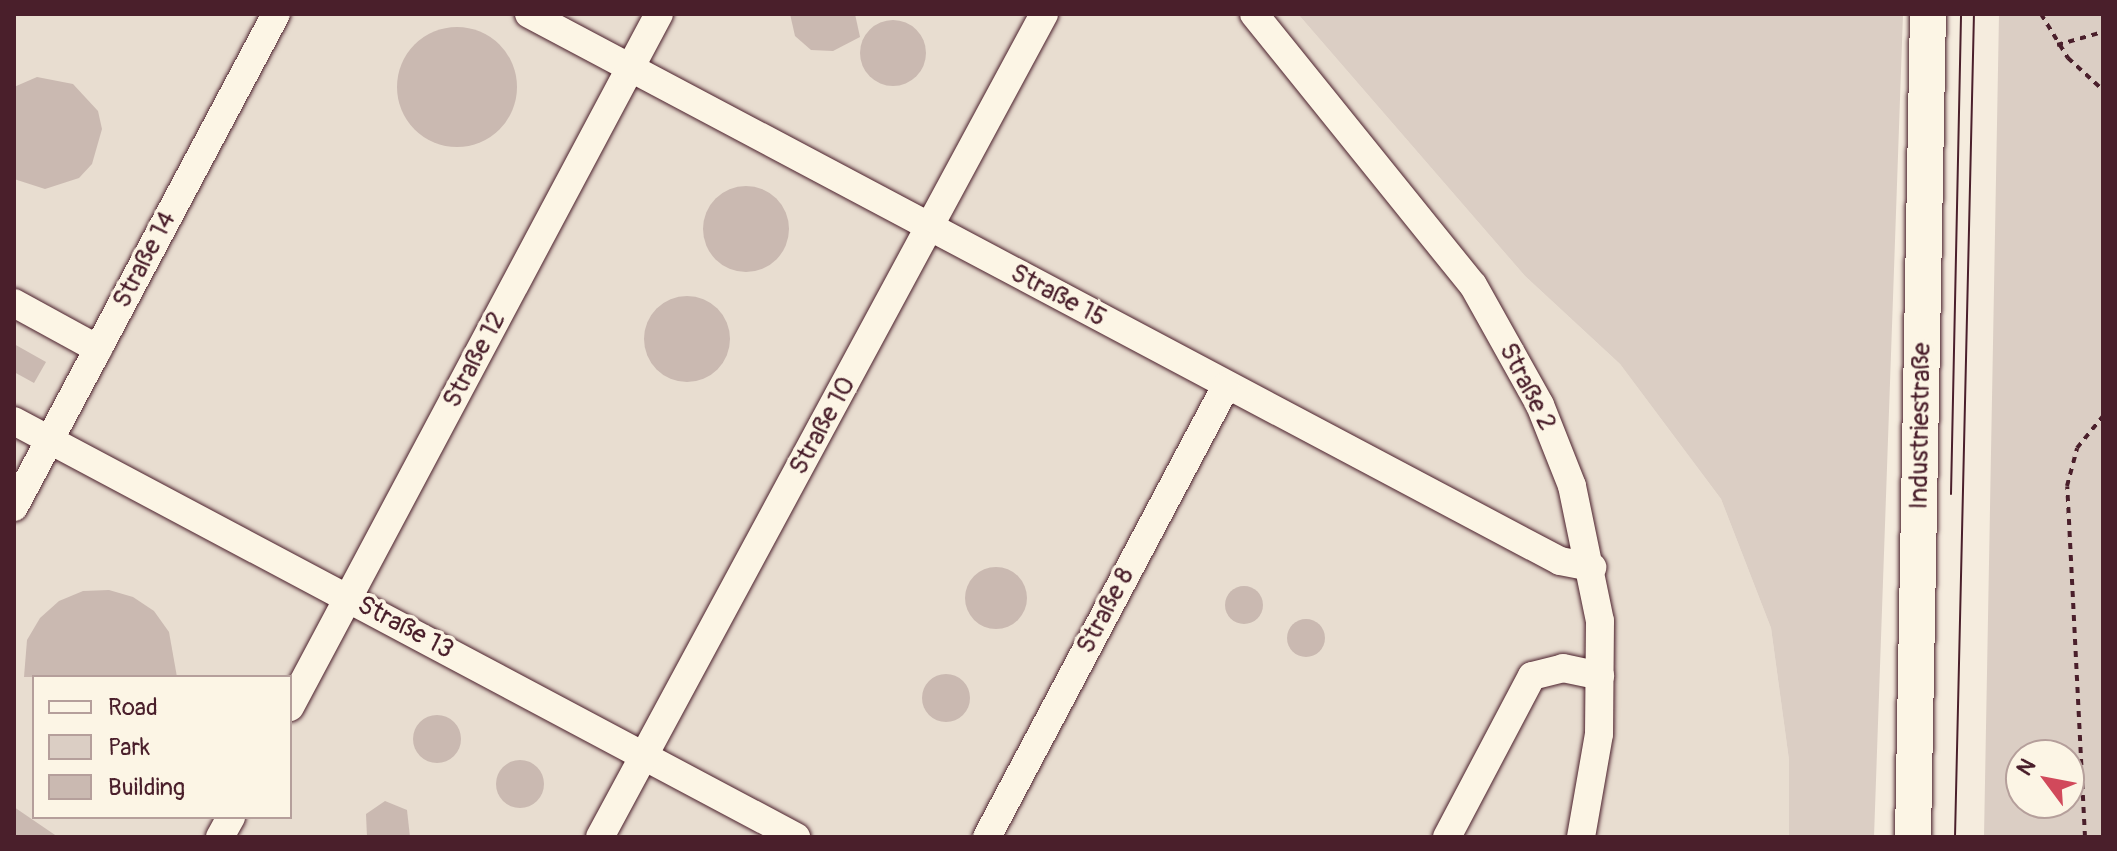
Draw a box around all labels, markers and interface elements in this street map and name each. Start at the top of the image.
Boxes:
street label: Straße 14 [107,206,183,314]
street label: Straße 15 [1005,258,1111,334]
street label: Straße 12 [437,307,513,413]
street label: Straße 2 [1492,338,1562,436]
street label: Industriestraße [1904,342,1938,510]
street label: Straße 10 [783,371,863,481]
street label: Straße 8 [1070,563,1142,659]
street label: Straße 13 [352,590,458,666]
legend [32,675,292,819]
text: Road [108,693,158,722]
text: Park [108,733,150,762]
north arrow [2005,739,2085,819]
text: N [2011,754,2042,781]
text: Building [108,773,185,802]

